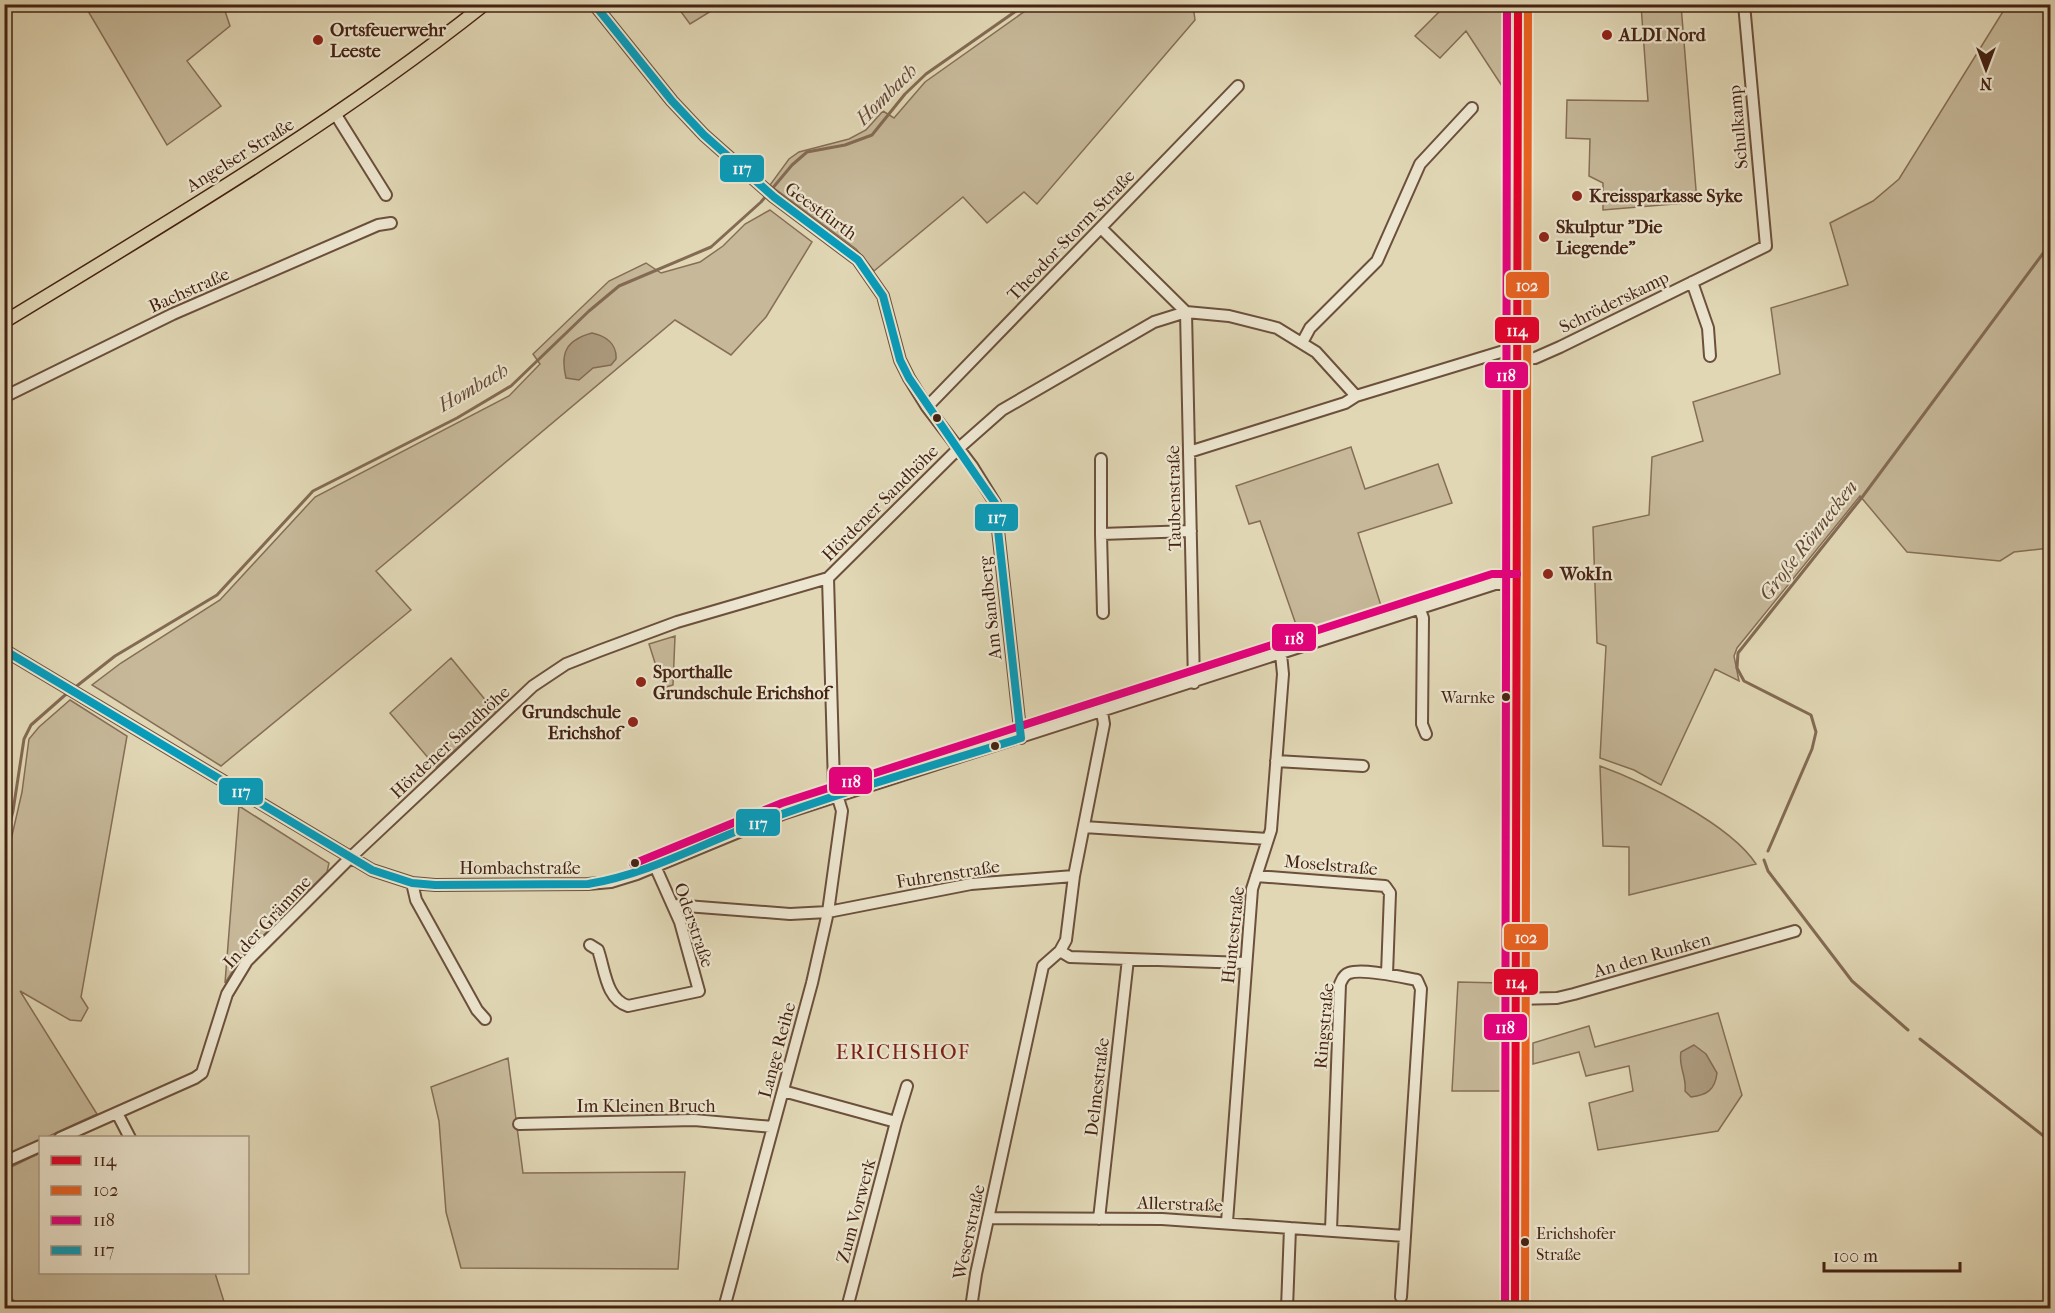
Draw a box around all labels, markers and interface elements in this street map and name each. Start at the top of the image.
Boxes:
place label: Ortsfeuerwehr Leeste [330,20,446,62]
place label: ALDI Nord [1618,25,1707,46]
marker: ALDI Nord [1600,28,1614,42]
marker: Ortsfeuerwehr Leeste [311,33,325,47]
north arrow [1956,39,2016,99]
water label: Hombach [850,59,922,130]
text: N [1979,74,1992,93]
street label: Schulkamp [1724,84,1753,170]
street label: Angelser Straße [182,114,298,197]
line badge: 117 [719,154,765,183]
text: 117 [732,159,752,178]
street label: Theodor-Storm-Straße [1003,165,1139,305]
street label: Geestfurth [780,178,861,245]
place label: Kreissparkasse Syke [1589,186,1743,207]
marker: Kreissparkasse Syke [1570,189,1584,203]
place label: Skulptur "Die Liegende" [1556,217,1663,259]
marker: Skulptur "Die Liegende" [1537,230,1551,244]
street label: Bachstraße [146,263,233,318]
street label: Schröderskamp [1556,267,1673,338]
line badge: 102 [1505,271,1550,299]
text: 102 [1516,276,1538,295]
line badge: 114 [1494,316,1540,344]
text: 114 [1507,321,1529,341]
water label: Hombach [433,358,512,417]
line badge: 118 [1484,361,1529,389]
text: 118 [1496,366,1516,385]
unlabelled marker [931,412,943,424]
street label: Hördener Sandhöhe [818,441,943,566]
street label: Taubenstraße [1163,445,1186,551]
water label: Große Rönnecken [1754,476,1862,605]
line badge: 117 [974,503,1019,532]
text: 117 [987,508,1007,527]
street label: Am Sandberg [975,555,1006,662]
place label: WokIn [1559,564,1613,585]
marker: WokIn [1541,567,1555,581]
line badge: 118 [1271,623,1317,652]
text: 118 [1284,629,1304,648]
place label: Sporthalle Grundschule Erichshof [653,662,833,704]
marker: Sporthalle Grundschule Erichshof [634,675,648,689]
street label: Hördener Sandhöhe [386,682,514,803]
place label: Warnke [1440,688,1495,707]
marker: Warnke [1500,691,1512,703]
place label: Grundschule Erichshof [522,702,625,744]
marker: Grundschule Erichshof [626,715,640,729]
unlabelled marker [989,740,1001,752]
line badge: 118 [828,766,873,795]
text: 118 [841,772,861,791]
line badge: 117 [218,777,264,806]
text: 117 [231,782,251,801]
line badge: 117 [735,808,781,837]
text: 117 [748,814,768,833]
street label: Moselstraße [1283,851,1379,880]
street label: Fuhrenstraße [895,856,1002,893]
unlabelled marker [629,857,641,869]
street label: Hombachstraße [459,858,581,879]
street label: In der Grämme [219,872,316,973]
street label: Oderstraße [669,880,718,970]
street label: Huntestraße [1218,885,1249,985]
line badge: 102 [1503,923,1549,951]
text: 102 [1515,928,1537,947]
street label: An den Runken [1590,929,1714,982]
line badge: 114 [1493,968,1539,996]
text: 114 [1506,973,1528,993]
street label: Ringstraße [1310,982,1339,1070]
street label: Lange Reihe [755,1000,800,1100]
line badge: 118 [1483,1013,1528,1041]
text: 118 [1495,1018,1515,1037]
street label: Delmestraße [1081,1036,1114,1138]
district label: ERICHSHOF [835,1040,971,1064]
street label: Im Kleinen Bruch [576,1096,716,1117]
legend [39,1136,249,1274]
text: 114 [93,1150,117,1171]
street label: Zum Vorwerk [832,1156,881,1266]
text: 102 [93,1180,119,1201]
street label: Weserstraße [949,1183,990,1282]
street label: Allerstraße [1136,1192,1223,1216]
text: 118 [93,1210,115,1231]
place label: Erichshofer Straße [1536,1224,1616,1264]
scale bar [1824,1235,1960,1273]
marker: Erichshofer Straße [1519,1236,1531,1248]
text: 117 [93,1240,115,1261]
text: 100 m [1833,1246,1878,1267]

